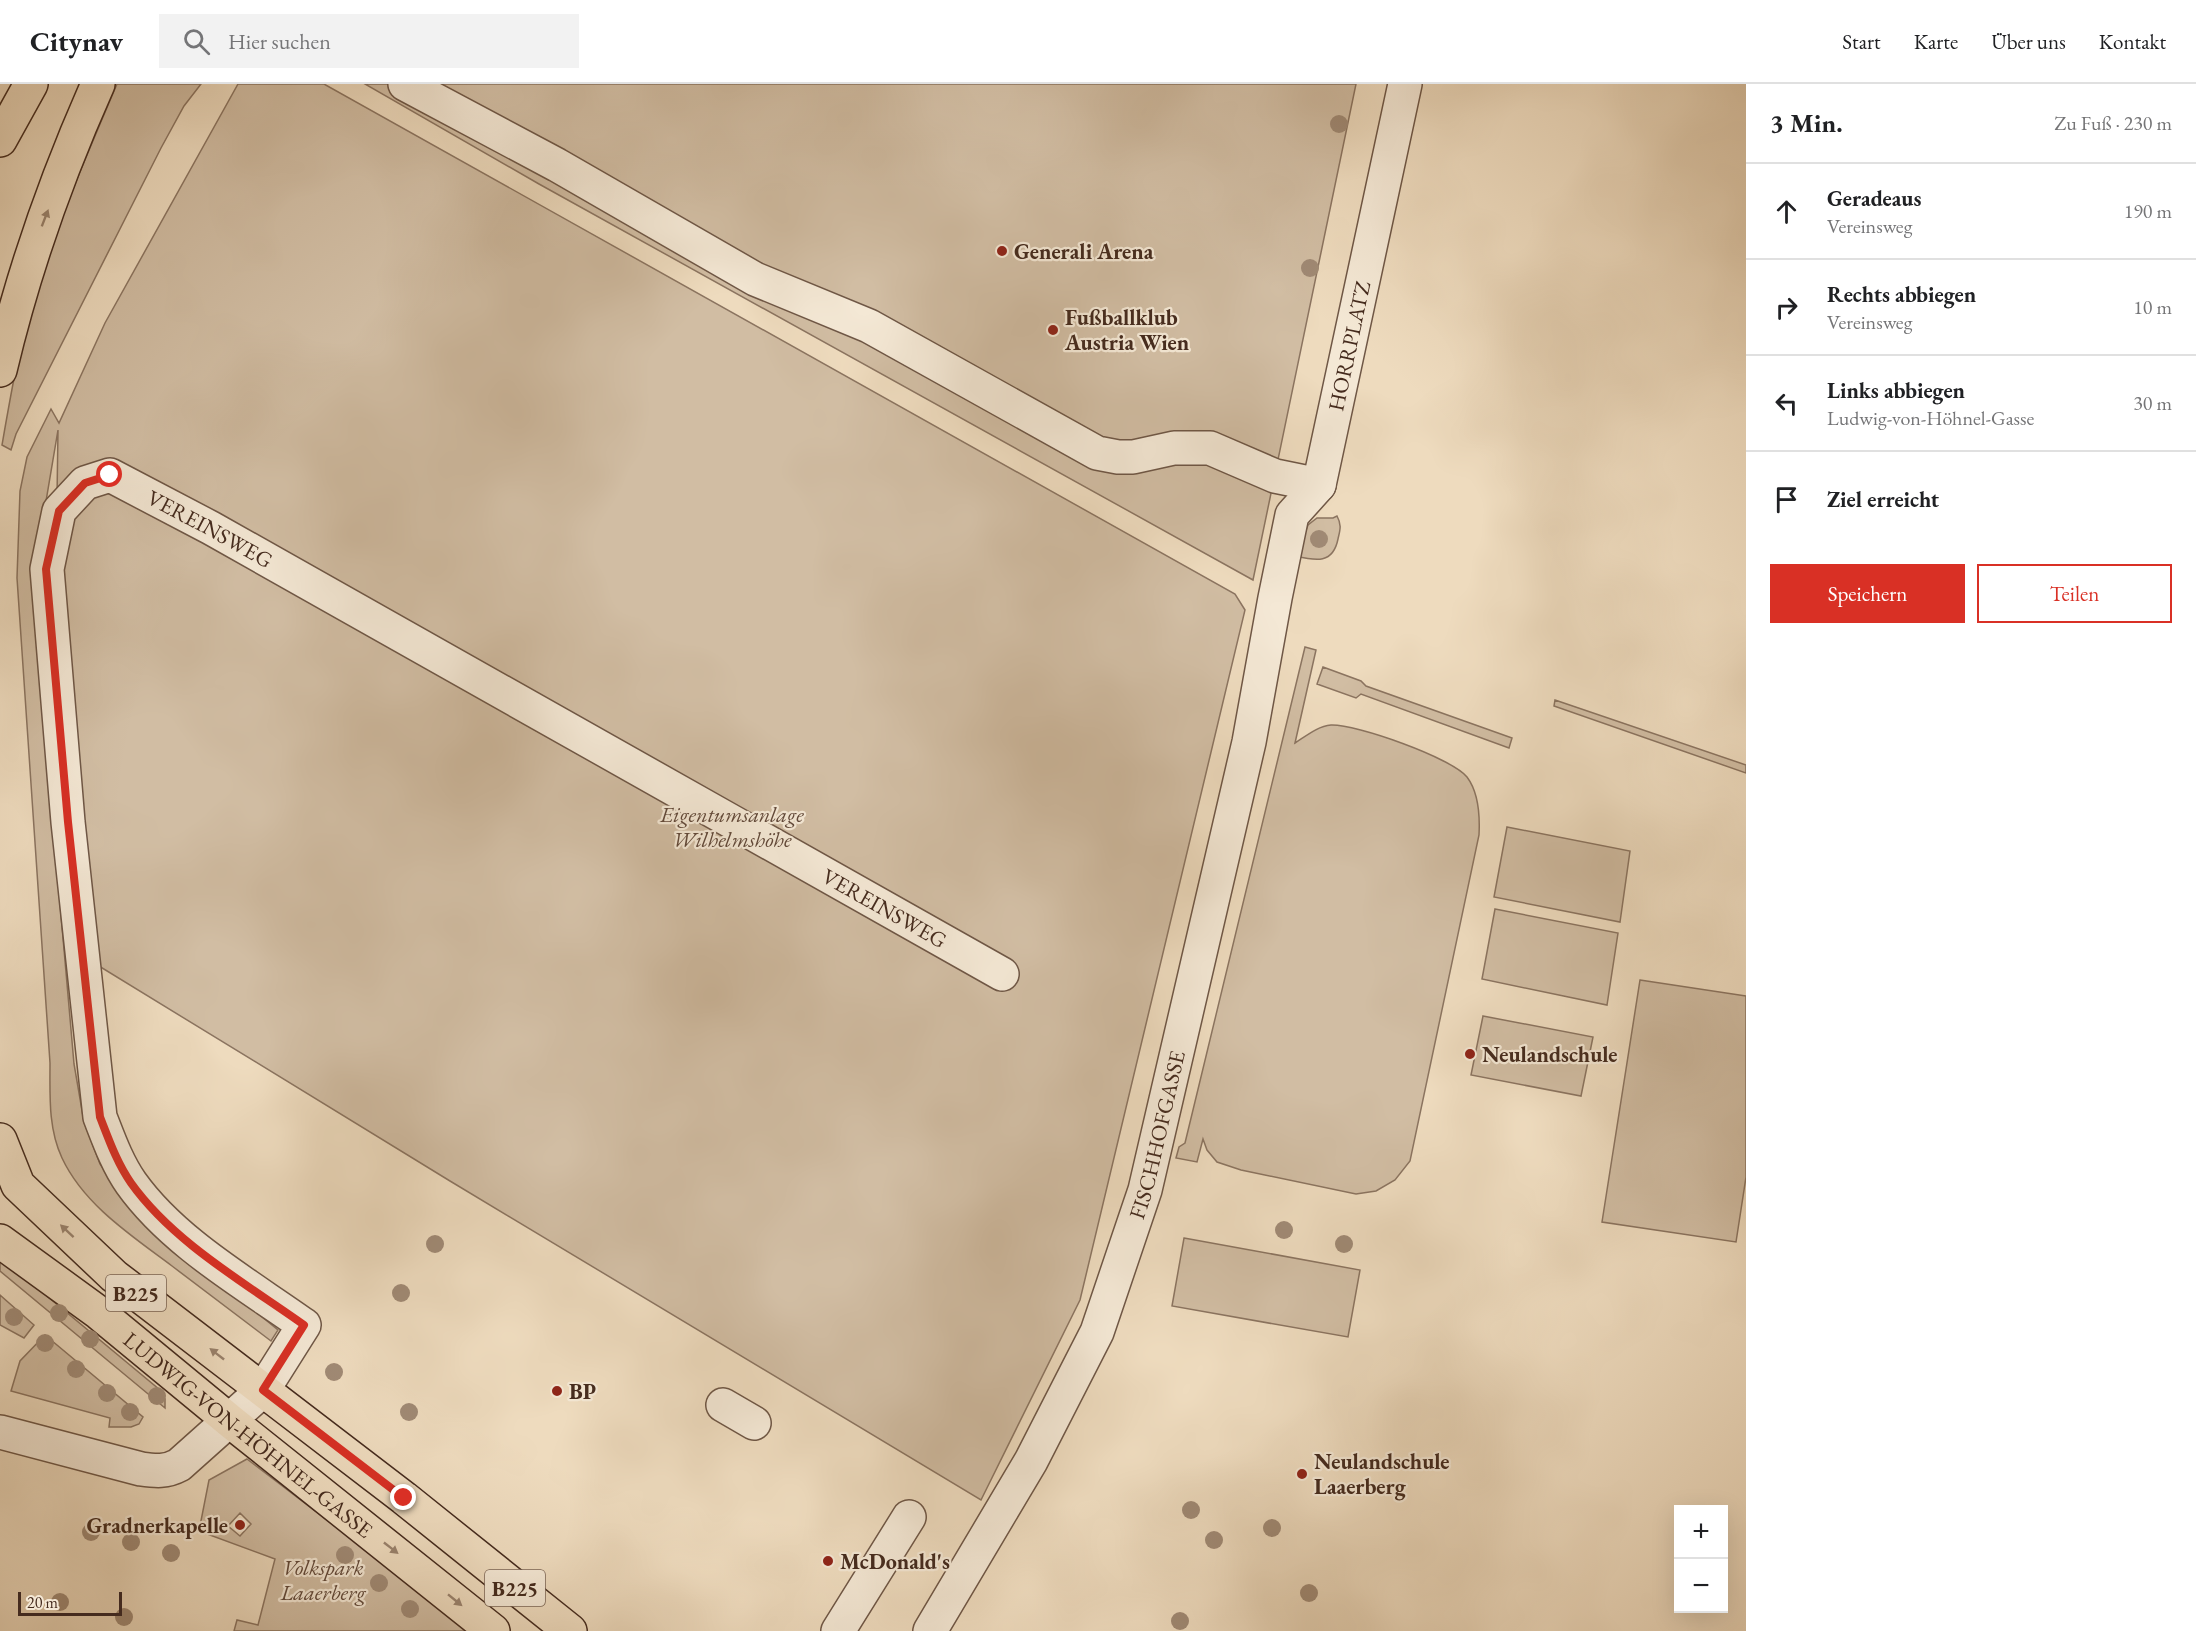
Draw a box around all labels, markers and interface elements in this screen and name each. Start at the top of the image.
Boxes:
search box [159,14,579,68]
text: Citynav [30,23,123,59]
icon: search [180,25,213,58]
text: Hier suchen [228,27,331,56]
text: Start [1842,28,1881,55]
text: Karte [1914,28,1958,55]
text: Über uns [1991,28,2066,55]
text: Kontakt [2099,28,2166,55]
text: 3 Min. [1770,106,1843,140]
text: Zu Fuß · 230 m [2054,110,2172,136]
text: Geradeaus [1827,184,1921,213]
icon: ahead [1770,195,1803,228]
text: 190 m [2124,198,2172,224]
one-way arrow [40,209,50,227]
text: Vereinsweg [1827,213,1912,239]
place label: Generali Arena [1014,237,1154,266]
marker: Generali Arena [995,244,1009,258]
street label: HORRPLATZ [1321,278,1377,414]
text: Rechts abbiegen [1827,280,1976,309]
icon: right [1770,291,1803,324]
text: 10 m [2133,294,2172,320]
place label: Fußballklub Austria Wien [1064,303,1190,357]
text: Vereinsweg [1827,309,1912,335]
marker: Fußballklub Austria Wien [1046,323,1060,337]
text: Links abbiegen [1827,376,1965,405]
icon: left [1770,387,1803,420]
text: 30 m [2133,390,2172,416]
text: Ludwig-von-Höhnel-Gasse [1827,405,2034,431]
route start [96,461,122,487]
street label: VEREINSWEG [142,483,278,574]
icon: arrive [1770,483,1803,516]
text: Ziel erreicht [1827,485,1939,514]
button: Speichern [1770,564,1965,623]
button: Teilen [1977,564,2172,623]
park label: Eigentumsanlage Wilhelmshöhe [659,800,804,854]
street label: VEREINSWEG [817,861,952,955]
place label: Neulandschule [1482,1040,1617,1069]
marker: Neulandschule [1463,1047,1477,1061]
street label: FISCHHOFGASSE [1122,1048,1191,1223]
one-way arrow [60,1224,74,1238]
road number: B225 [106,1275,166,1311]
street label: LUDWIG-VON-HÖHNEL-GASSE [118,1325,379,1544]
one-way arrow [209,1348,225,1361]
place label: BP [569,1377,596,1406]
marker: BP [550,1384,564,1398]
place label: Neulandschule Laaerberg [1314,1447,1449,1501]
marker: Neulandschule Laaerberg [1295,1467,1309,1481]
route end [390,1484,416,1510]
map controls [1674,1505,1728,1613]
button: + [1674,1505,1728,1559]
place label: Gradnerkapelle [87,1511,228,1540]
marker: Gradnerkapelle [233,1518,247,1532]
one-way arrow [383,1542,399,1555]
place label: McDonald's [840,1547,950,1576]
park label: Volkspark Laaerberg [279,1553,366,1607]
marker: McDonald's [821,1554,835,1568]
button: − [1674,1559,1728,1613]
road number: B225 [485,1570,545,1606]
scale bar [18,1589,122,1616]
text: 20 m [27,1592,58,1613]
one-way arrow [447,1593,462,1606]

